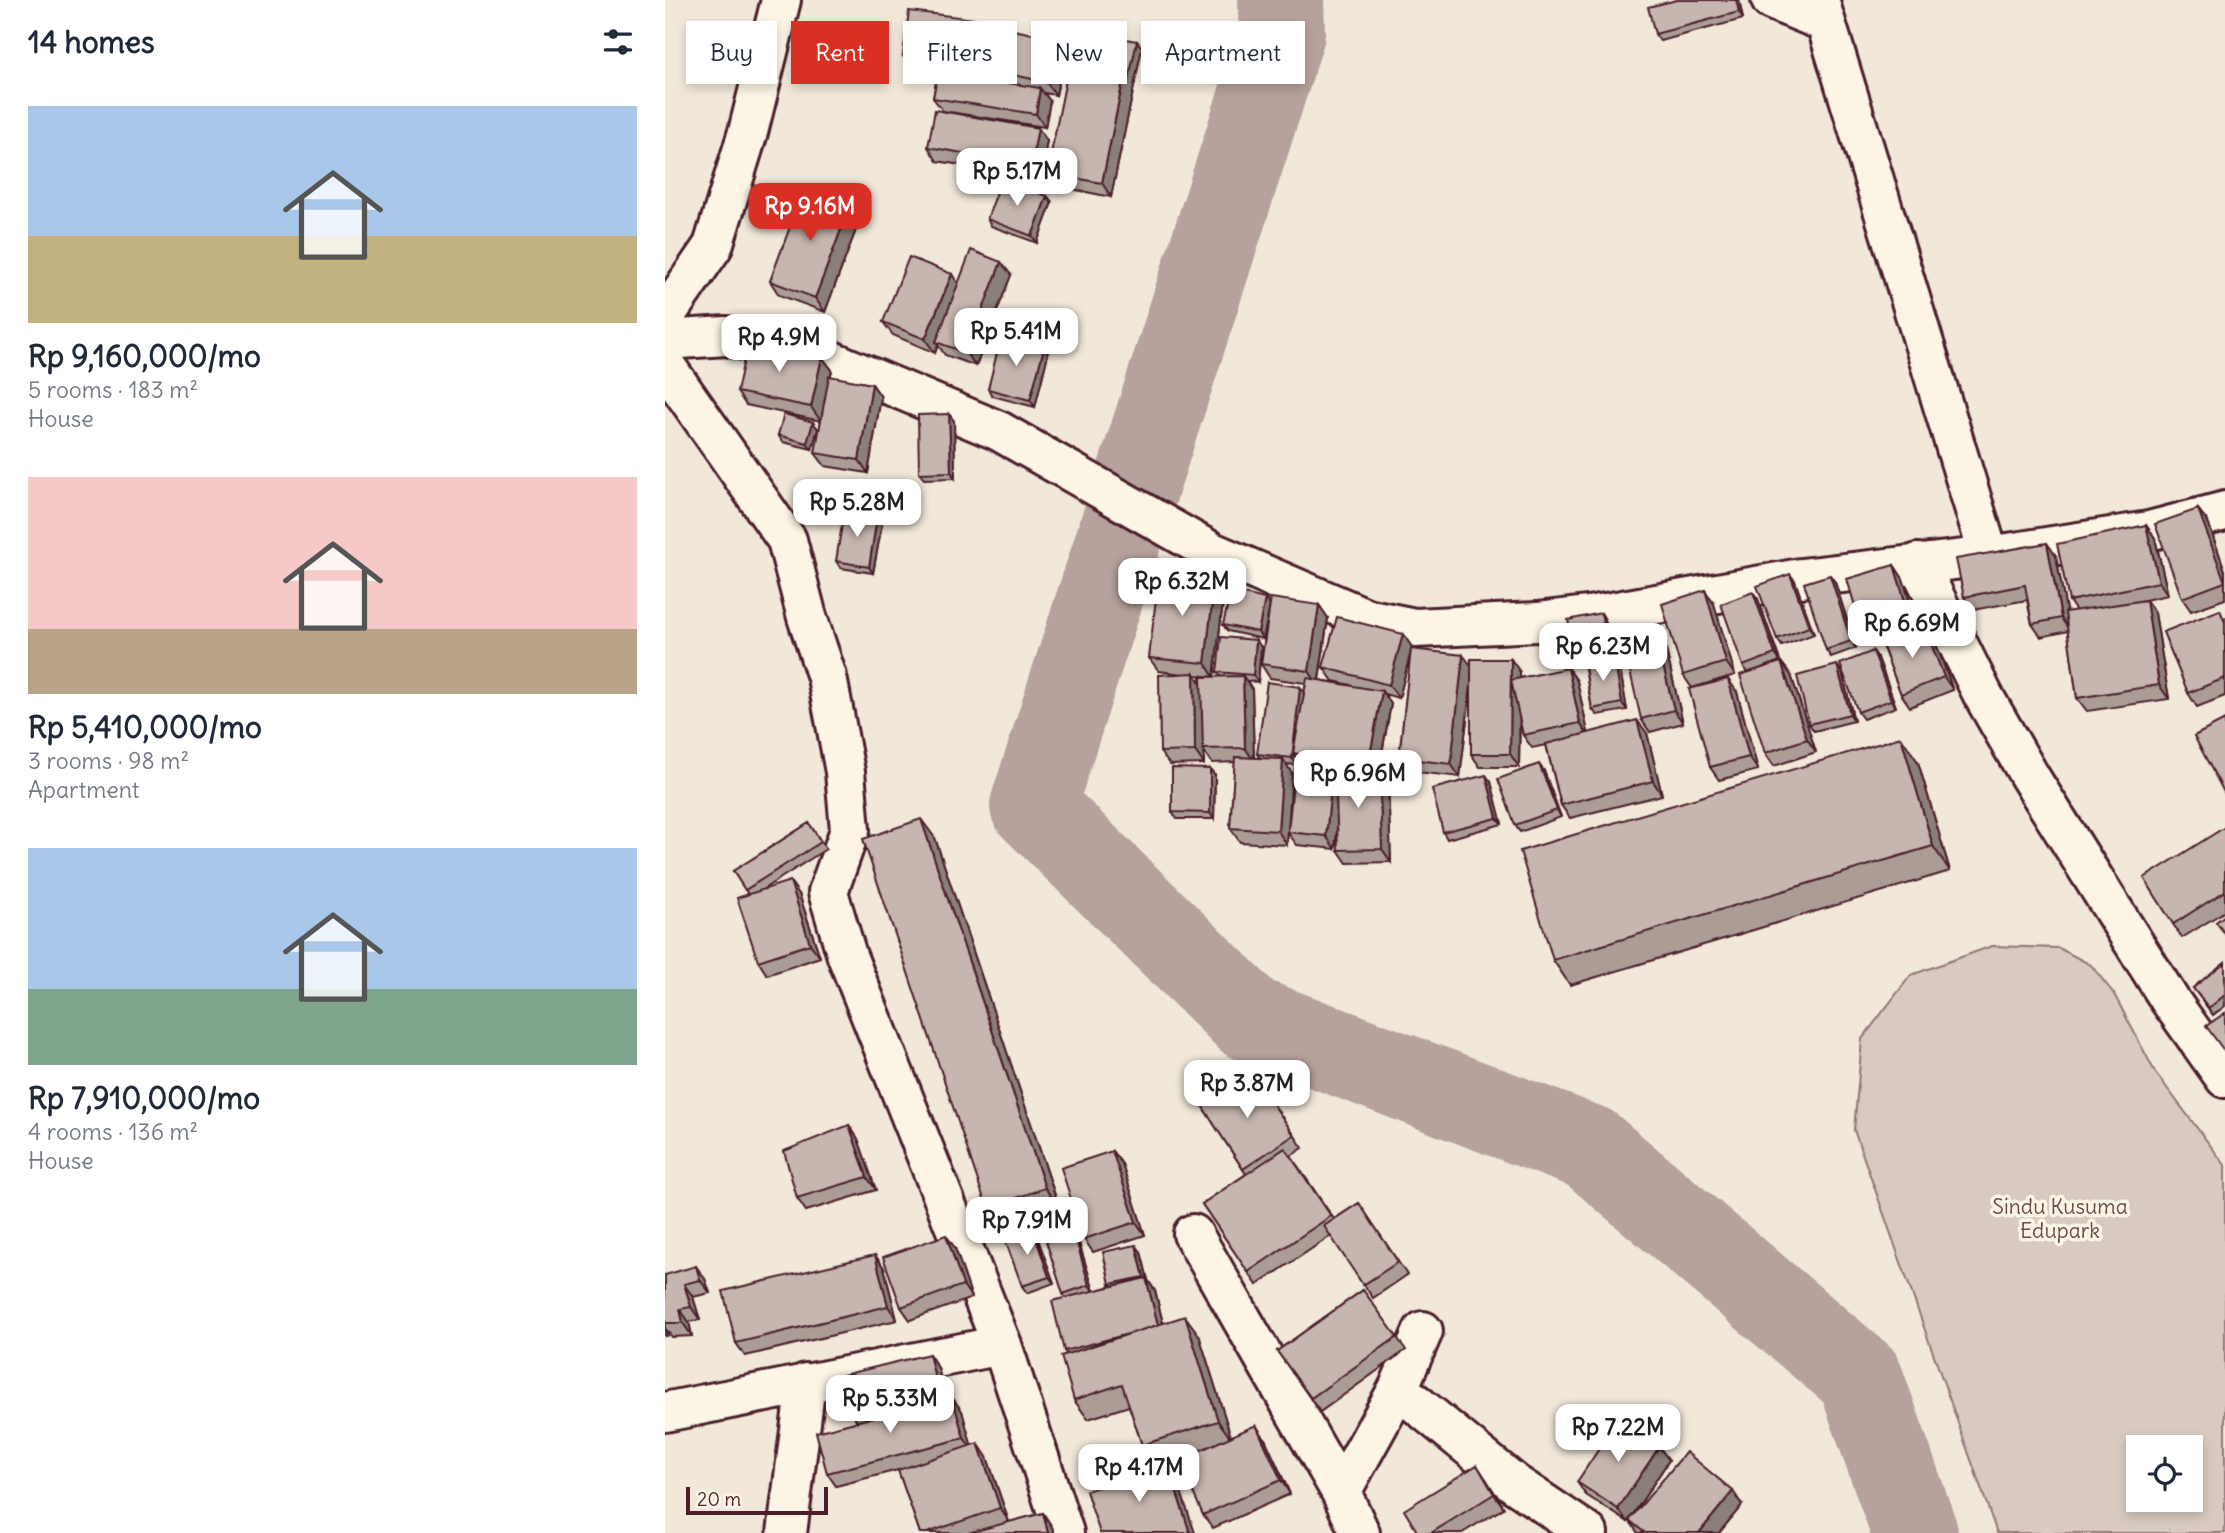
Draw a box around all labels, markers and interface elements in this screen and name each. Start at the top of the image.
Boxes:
chip: Buy [686,21,777,84]
chip: Rent [791,21,889,84]
chip: Filters [903,21,1017,84]
chip: New [1031,21,1127,84]
chip: Apartment [1141,21,1305,84]
text: 14 homes [28,23,155,61]
icon: filters [599,23,637,61]
pin: Rp 5.17M [945,148,1089,208]
icon: home [270,152,396,278]
text: Rp 5.17M [972,156,1062,185]
pin: Rp 9.16M [738,184,882,243]
text: Rp 9.16M [765,191,855,220]
pin: Rp 5.41M [944,308,1088,368]
pin: Rp 4.9M [714,314,844,374]
text: Rp 5.41M [970,316,1062,345]
text: Rp 4.9M [737,322,821,351]
text: Rp 9,160,000/mo [28,337,261,375]
text: 5 rooms · 183 m² [28,375,198,404]
text: House [28,404,94,433]
pin: Rp 5.28M [785,480,929,539]
text: Rp 5.28M [809,487,905,516]
icon: home [270,523,396,649]
pin: Rp 6.32M [1110,558,1254,618]
text: Rp 6.32M [1134,566,1230,595]
pin: Rp 6.69M [1840,600,1984,660]
text: Rp 6.69M [1864,608,1960,637]
pin: Rp 6.23M [1531,624,1675,683]
text: Rp 6.23M [1555,631,1651,660]
text: Rp 5,410,000/mo [28,708,262,746]
text: 3 rooms · 98 m² [28,746,189,775]
pin: Rp 6.96M [1286,750,1430,810]
text: Rp 6.96M [1310,758,1406,787]
text: Apartment [28,775,140,804]
icon: home [270,894,396,1020]
pin: Rp 3.87M [1175,1060,1319,1120]
text: Rp 3.87M [1200,1068,1294,1097]
text: Rp 7,910,000/mo [28,1079,260,1117]
text: 4 rooms · 136 m² [28,1117,198,1146]
text: House [28,1146,94,1175]
park label: Sindu Kusuma Edupark [1992,1193,2128,1244]
pin: Rp 7.91M [955,1198,1099,1257]
text: Rp 7.91M [982,1205,1072,1234]
pin: Rp 5.33M [818,1376,962,1435]
text: Rp 5.33M [842,1383,938,1412]
pin: Rp 7.22M [1546,1404,1690,1464]
text: Rp 7.22M [1571,1412,1665,1441]
map controls [2126,1435,2203,1512]
button: locate [2126,1435,2203,1512]
pin: Rp 4.17M [1067,1444,1211,1504]
text: Rp 4.17M [1094,1452,1184,1481]
scale bar [686,1484,828,1516]
text: 20 m [697,1487,741,1511]

